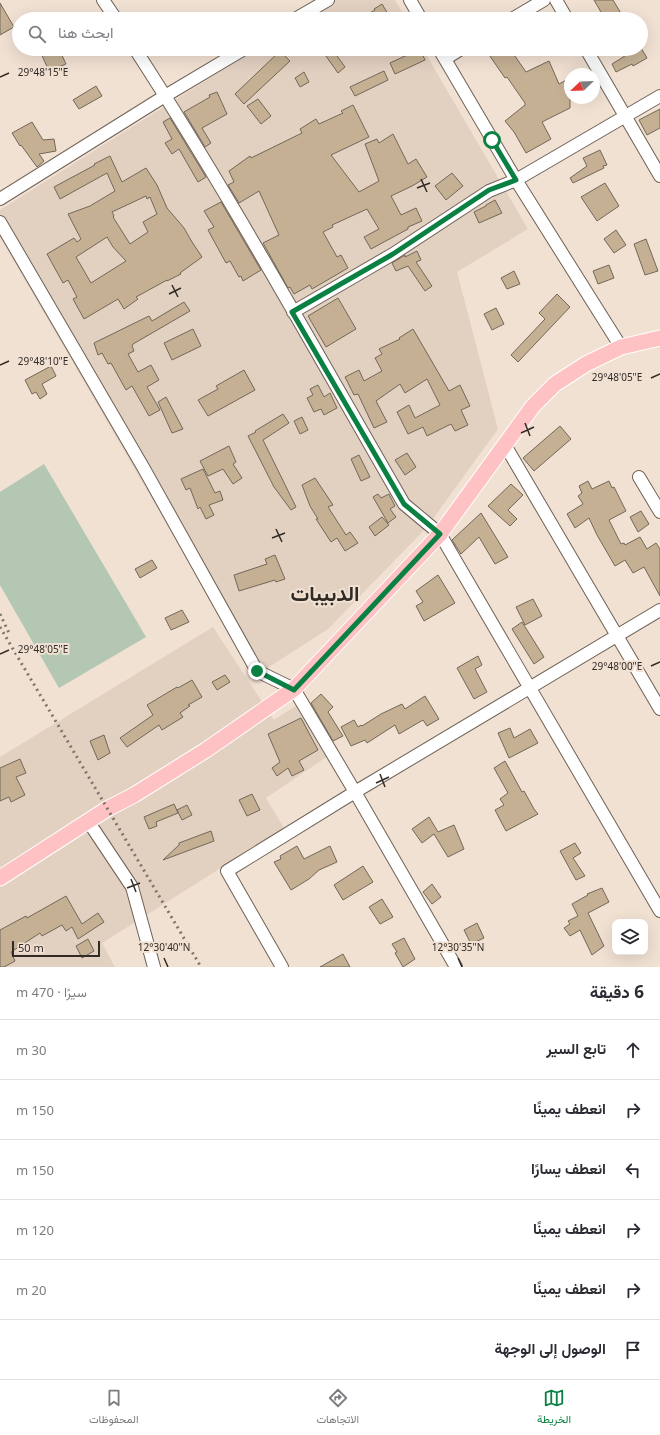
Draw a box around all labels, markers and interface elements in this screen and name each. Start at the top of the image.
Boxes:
search box [12,12,648,56]
text: ابحث هنا [58,22,113,42]
icon: search [26,23,48,45]
text: 29°48'15"E [18,65,68,79]
north arrow [564,68,600,104]
route start [483,131,501,149]
text: 29°48'10"E [18,354,68,368]
text: 29°48'05"E [592,370,642,384]
district label: الدبيبات [291,579,360,607]
text: 29°48'05"E [18,642,68,656]
text: 29°48'00"E [592,659,642,673]
route end [248,662,266,680]
map controls [612,919,648,955]
button: layers [612,919,648,955]
scale bar [12,939,100,958]
text: 50 m [18,940,44,955]
text: 12°30'40"N [138,940,190,954]
text: 12°30'35"N [432,940,484,954]
text: 6 دقيقة [590,980,644,1003]
text: سيرًا · 470 m [16,983,87,1001]
text: تابع السير [546,1038,606,1058]
icon: ahead [622,1039,644,1061]
text: 30 m [16,1041,46,1059]
text: انعطف يمينًا [533,1098,606,1118]
icon: right [622,1099,644,1121]
text: 150 m [16,1101,54,1119]
text: انعطف يسارًا [531,1158,606,1178]
icon: left [622,1159,644,1181]
text: 150 m [16,1161,54,1179]
text: انعطف يمينًا [533,1218,606,1238]
icon: right [622,1219,644,1241]
text: 120 m [16,1221,54,1239]
text: انعطف يمينًا [533,1278,606,1298]
icon: right [622,1279,644,1301]
text: 20 m [16,1281,46,1299]
text: الوصول إلى الوجهة [495,1338,606,1358]
icon: arrive [622,1339,644,1361]
tab: المحفوظات [89,1387,139,1429]
tab: الاتجاهات [316,1387,359,1429]
tab: الخريطة [537,1387,571,1429]

